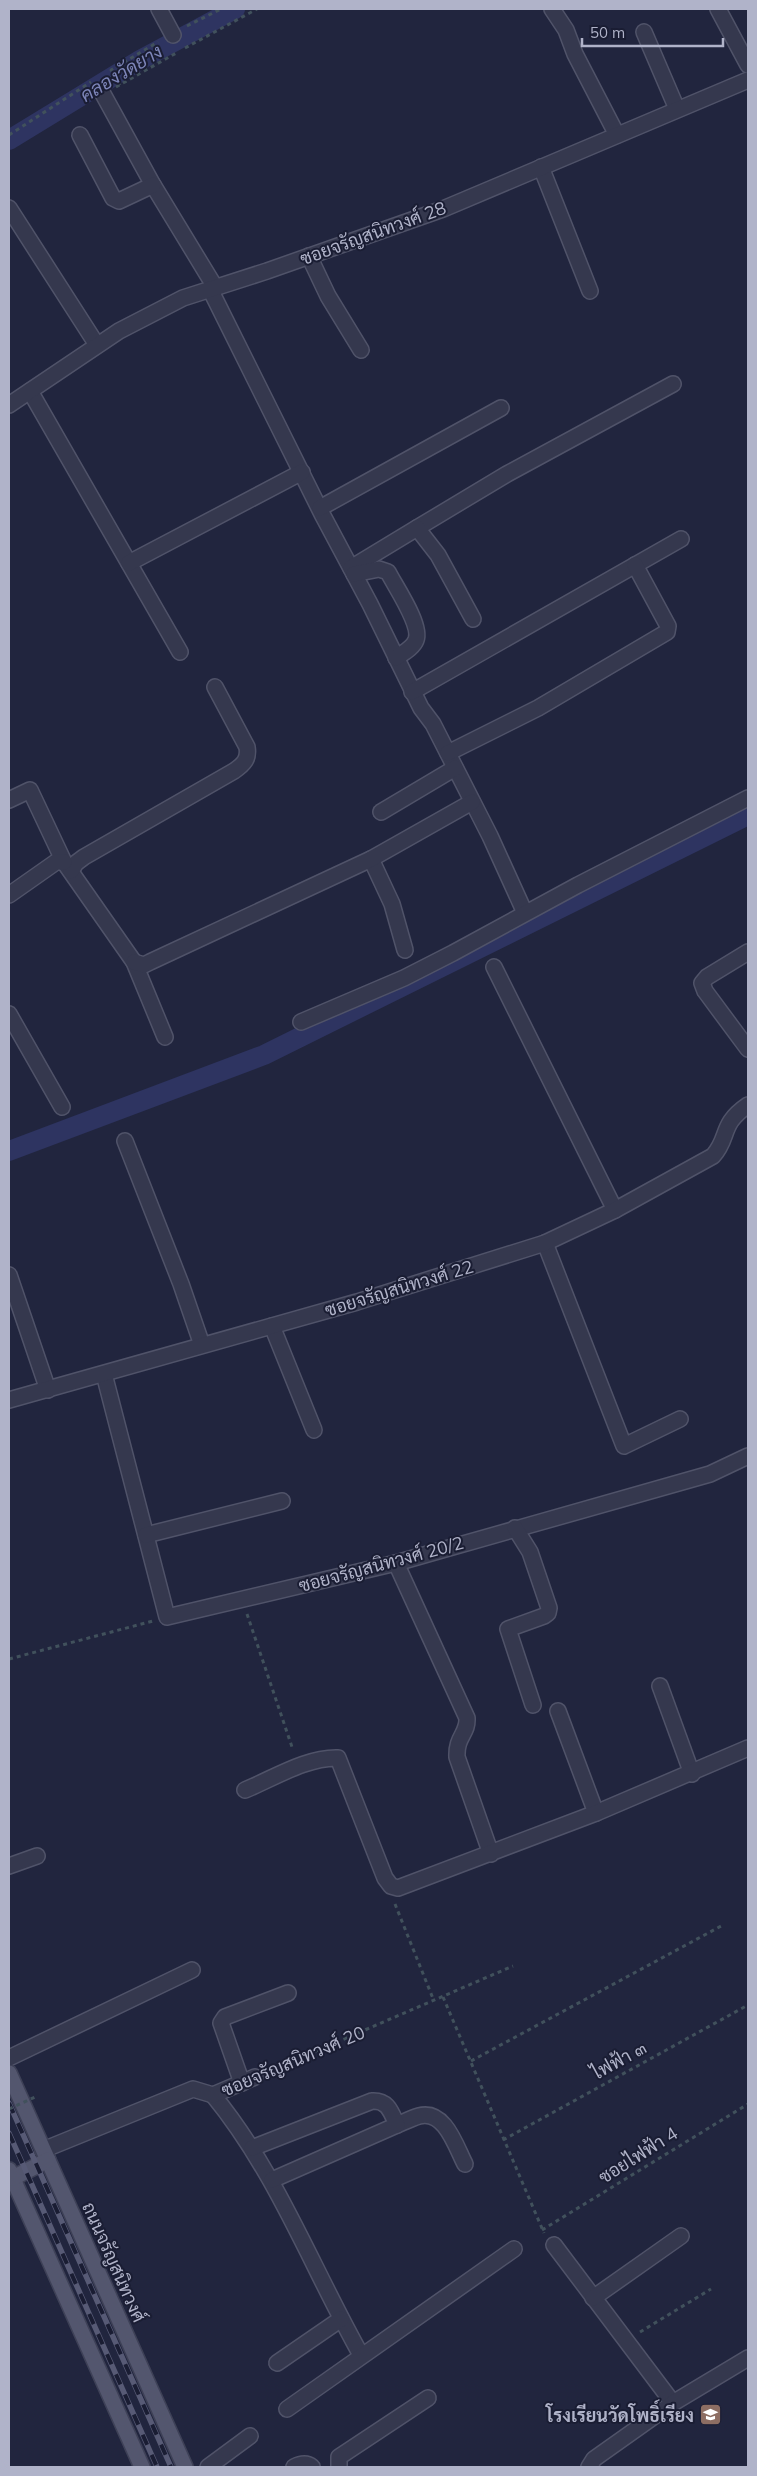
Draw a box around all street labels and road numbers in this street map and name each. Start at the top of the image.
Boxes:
street label: ซอยจรัญสนิทวงศ์ 28 [296,195,449,270]
street label: ซอยจรัญสนิทวงศ์ 22 [322,1254,476,1321]
street label: ซอยจรัญสนิทวงศ์ 20/2 [296,1530,466,1597]
street label: ซอยจรัญสนิทวงศ์ 20 [217,2019,368,2102]
street label: ไฟฟ้า ๓ [585,2035,650,2085]
street label: ซอยไฟฟ้า 4 [594,2121,682,2188]
street label: ถนนจรัญสนิทวงศ์ [77,2198,152,2326]

